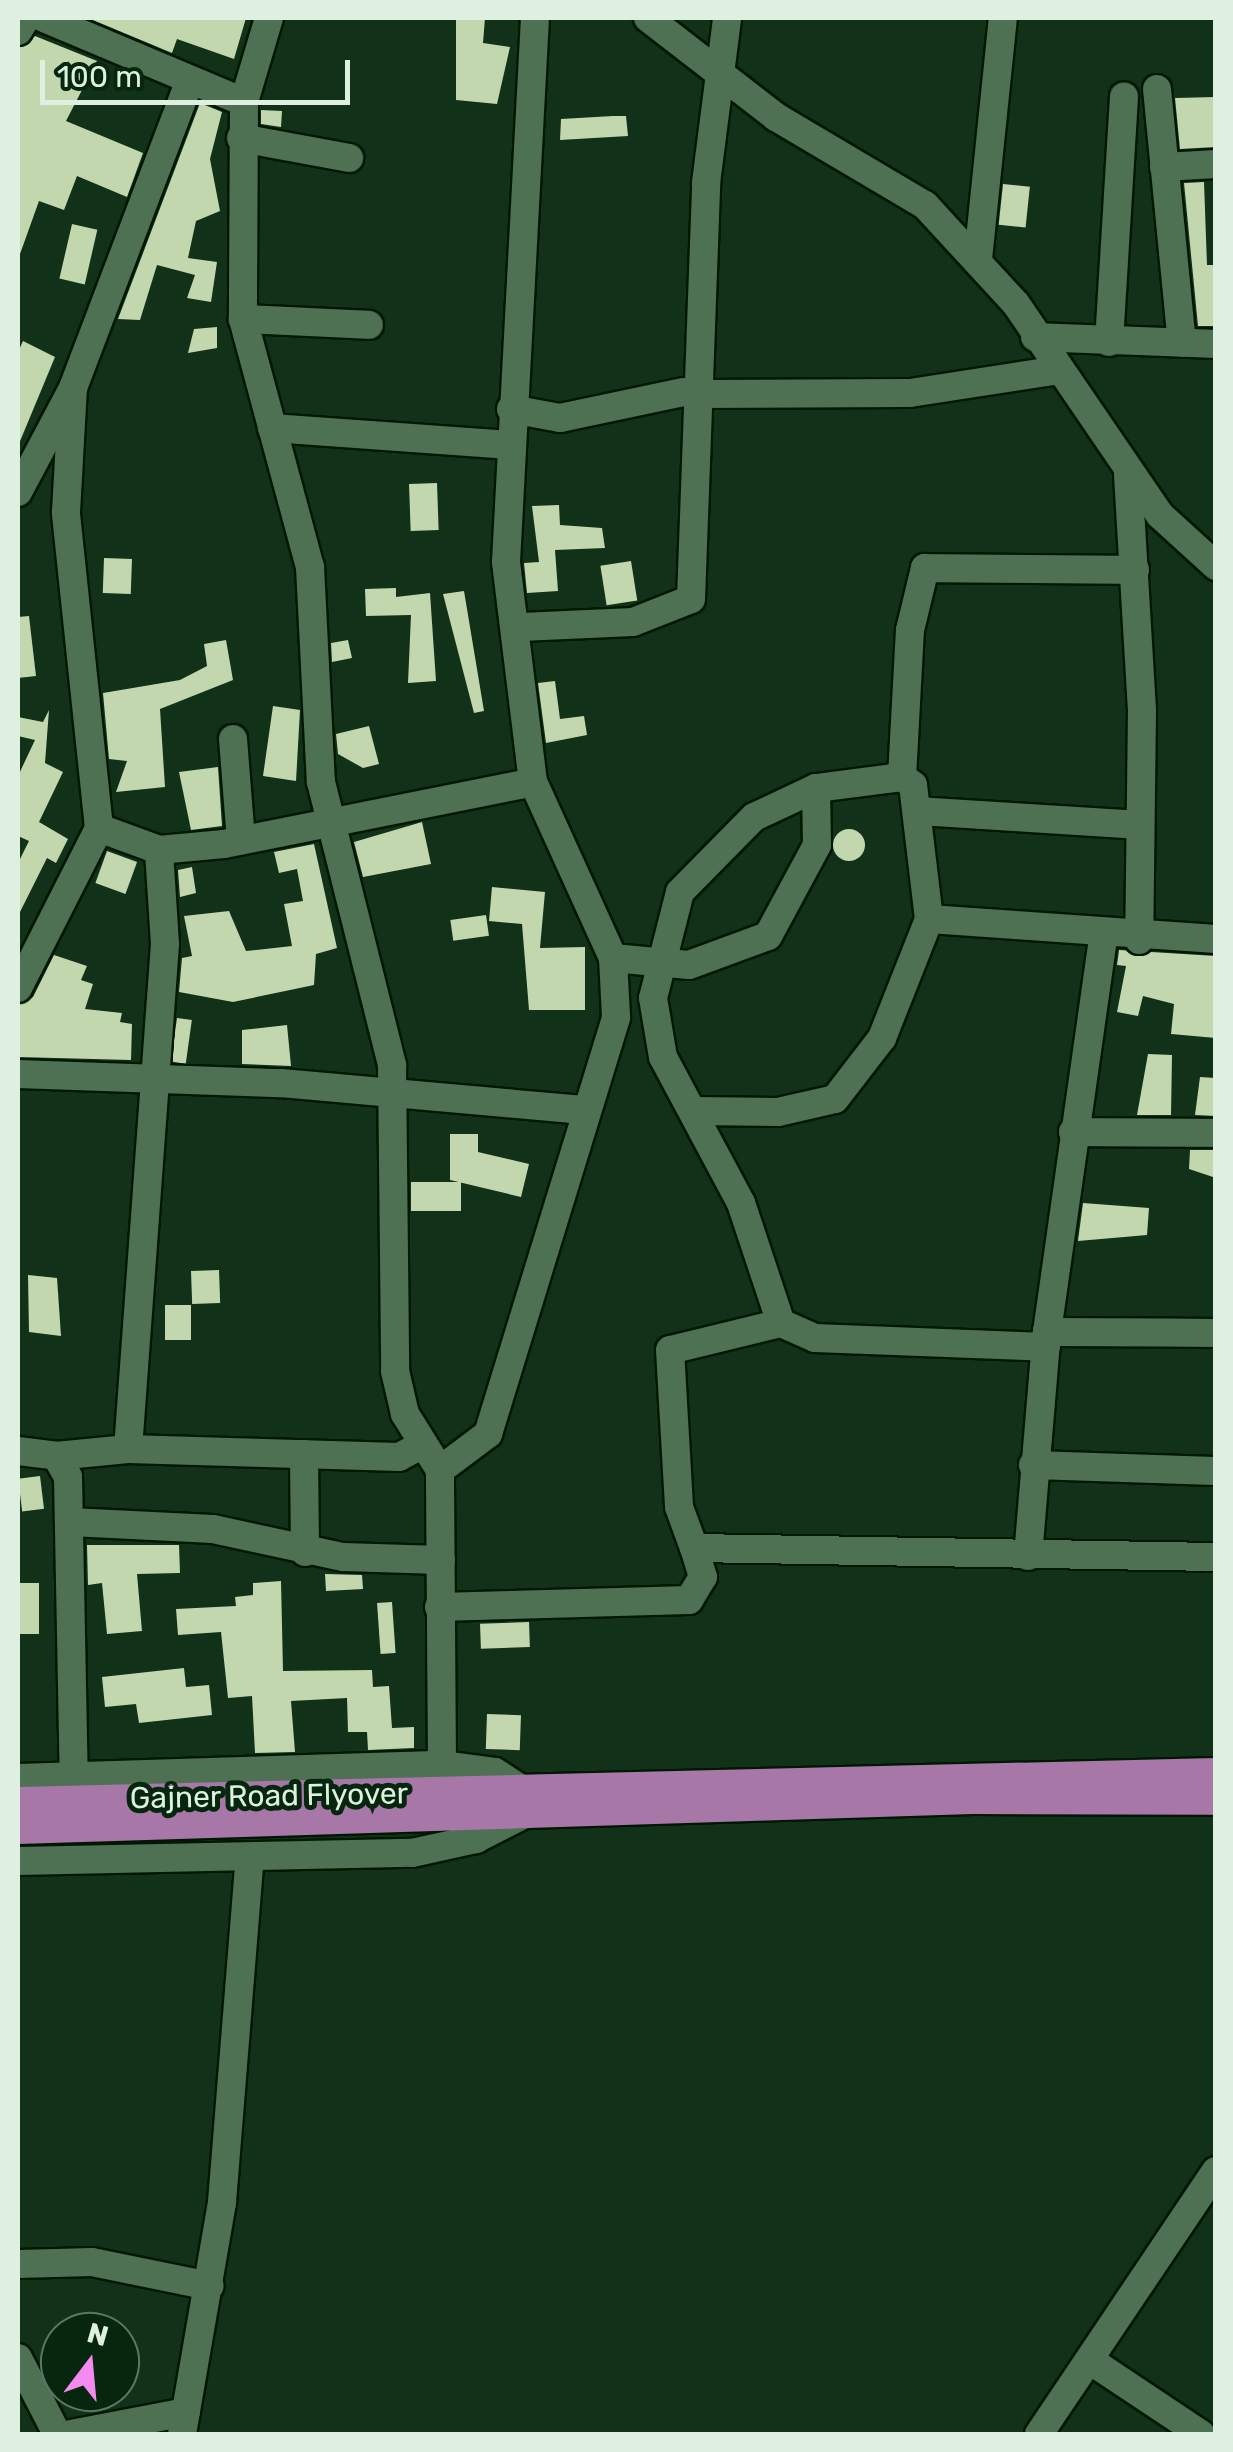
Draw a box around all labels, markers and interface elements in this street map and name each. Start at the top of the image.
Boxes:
scale bar [45,40,355,102]
text: 100 m [57,59,142,95]
street label: Gajner Road Flyover [129,1776,409,1816]
north arrow [40,2312,140,2412]
text: N [84,2316,112,2353]

